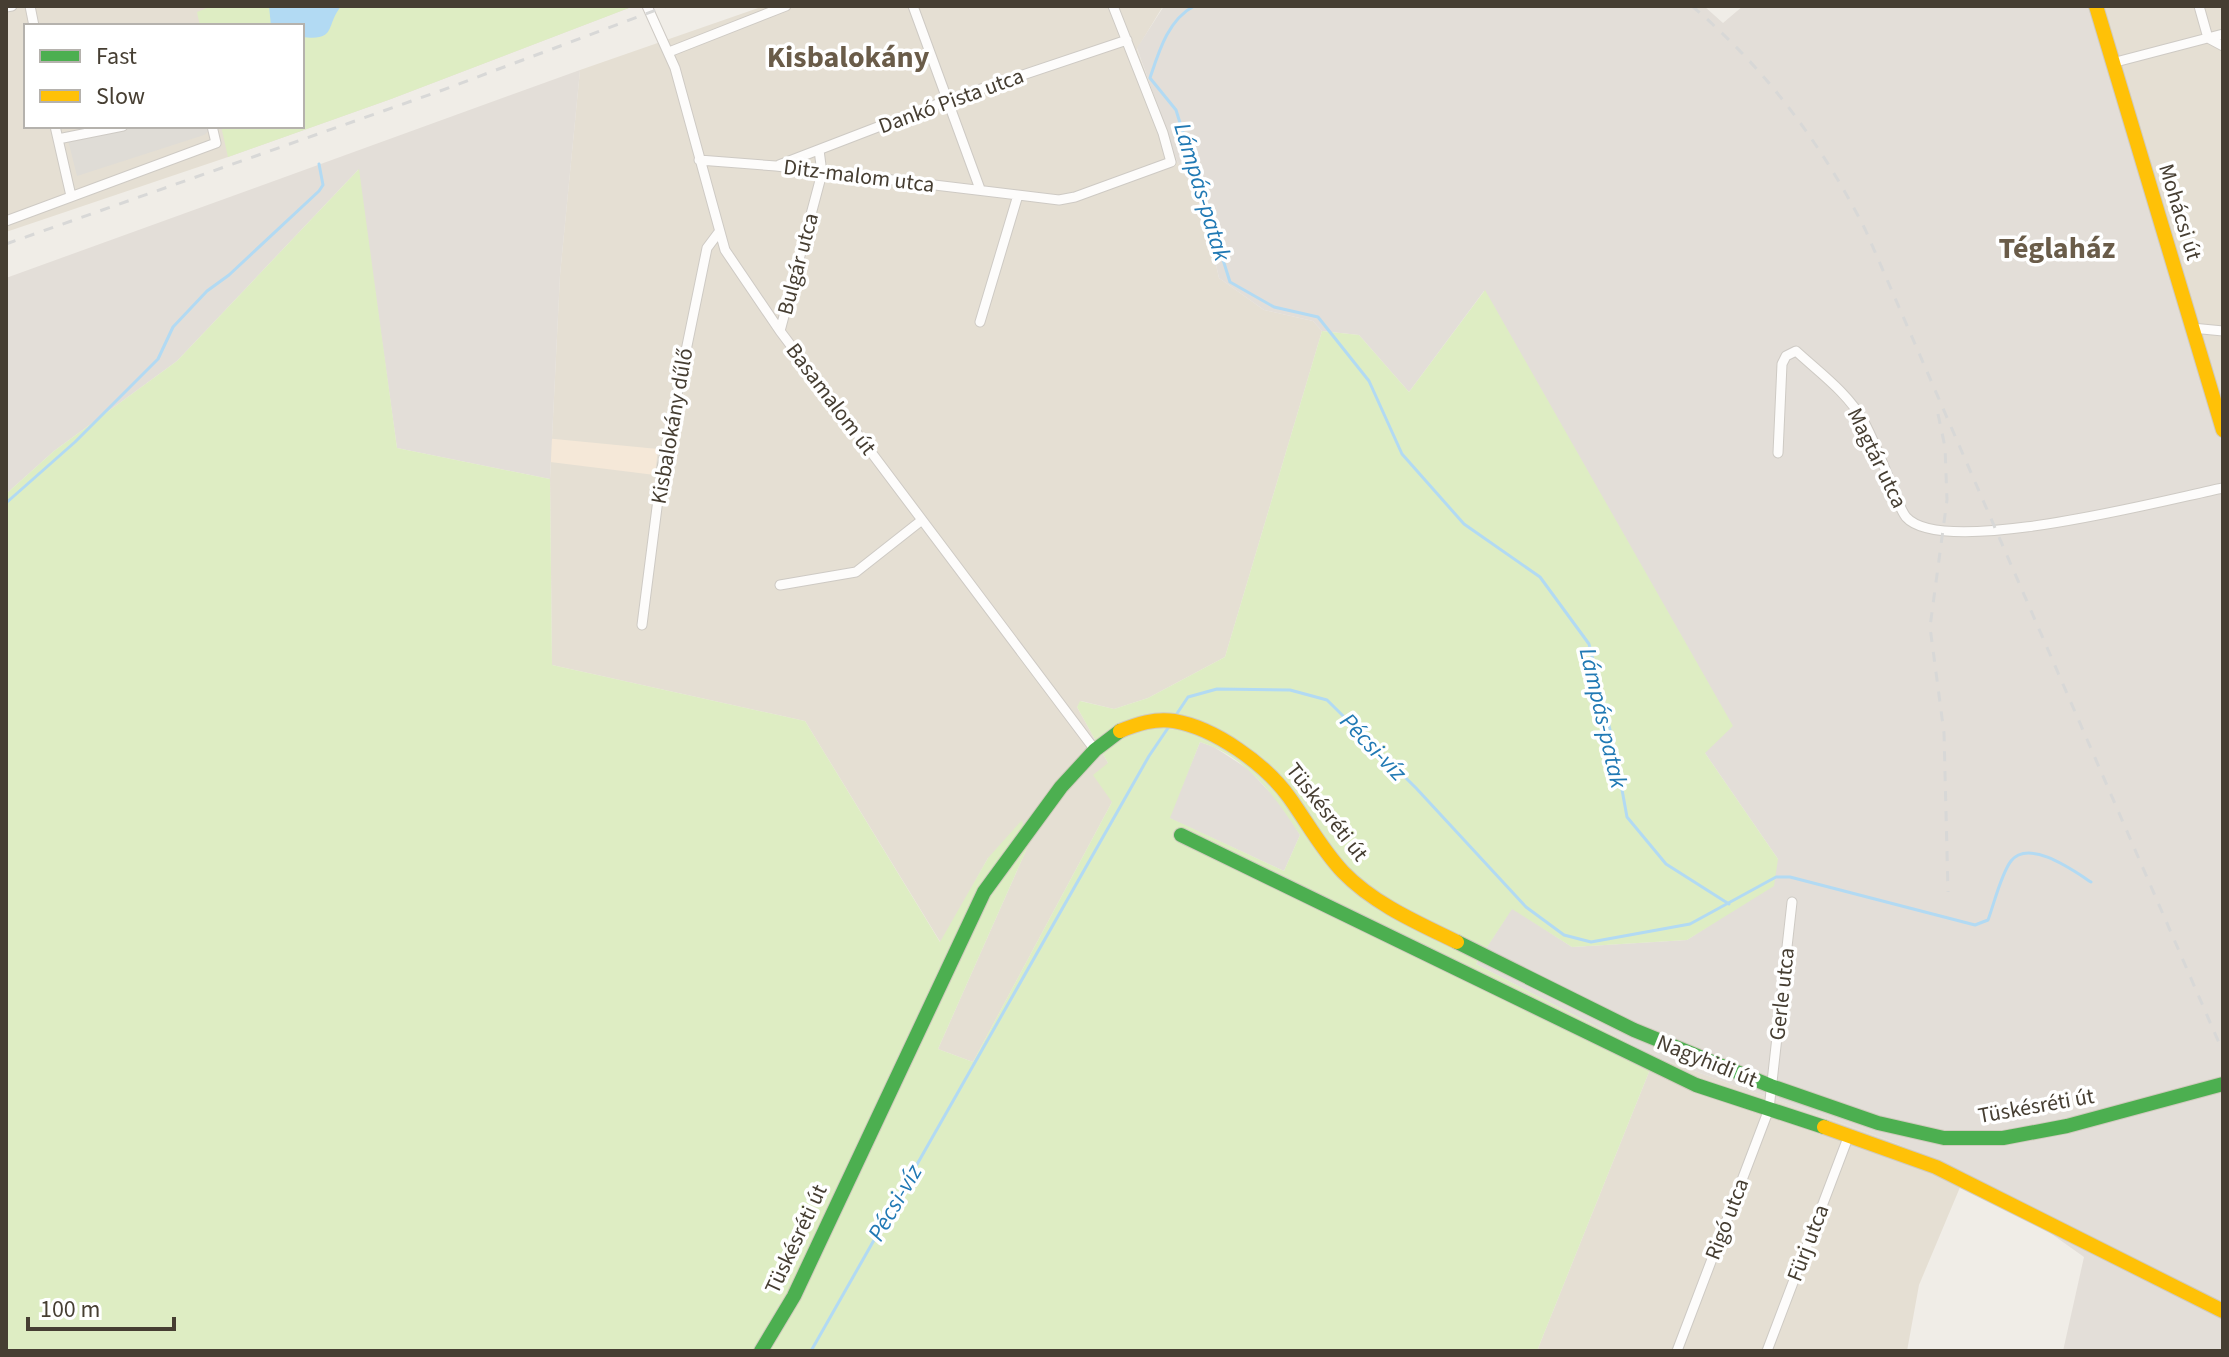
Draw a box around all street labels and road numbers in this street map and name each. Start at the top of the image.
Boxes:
street label: Dankó Pista utca [874,60,1028,142]
street label: Ditz-malom utca [782,151,936,201]
street label: Mohácsi út [2150,160,2210,265]
street label: Bulgár utca [769,209,827,319]
street label: Basamalom út [778,336,884,462]
street label: Kisbalokány dűlő [643,345,701,507]
street label: Magtár utca [1839,402,1915,514]
street label: Tüskésréti út [1278,756,1376,869]
street label: Gerle utca [1761,946,1803,1042]
street label: Nagyhidi út [1652,1026,1763,1096]
street label: Tüskésréti út [1975,1080,2097,1132]
street label: Rigó utca [1697,1174,1757,1264]
street label: Tüskésréti út [757,1179,836,1299]
street label: Fürj utca [1779,1200,1837,1286]

